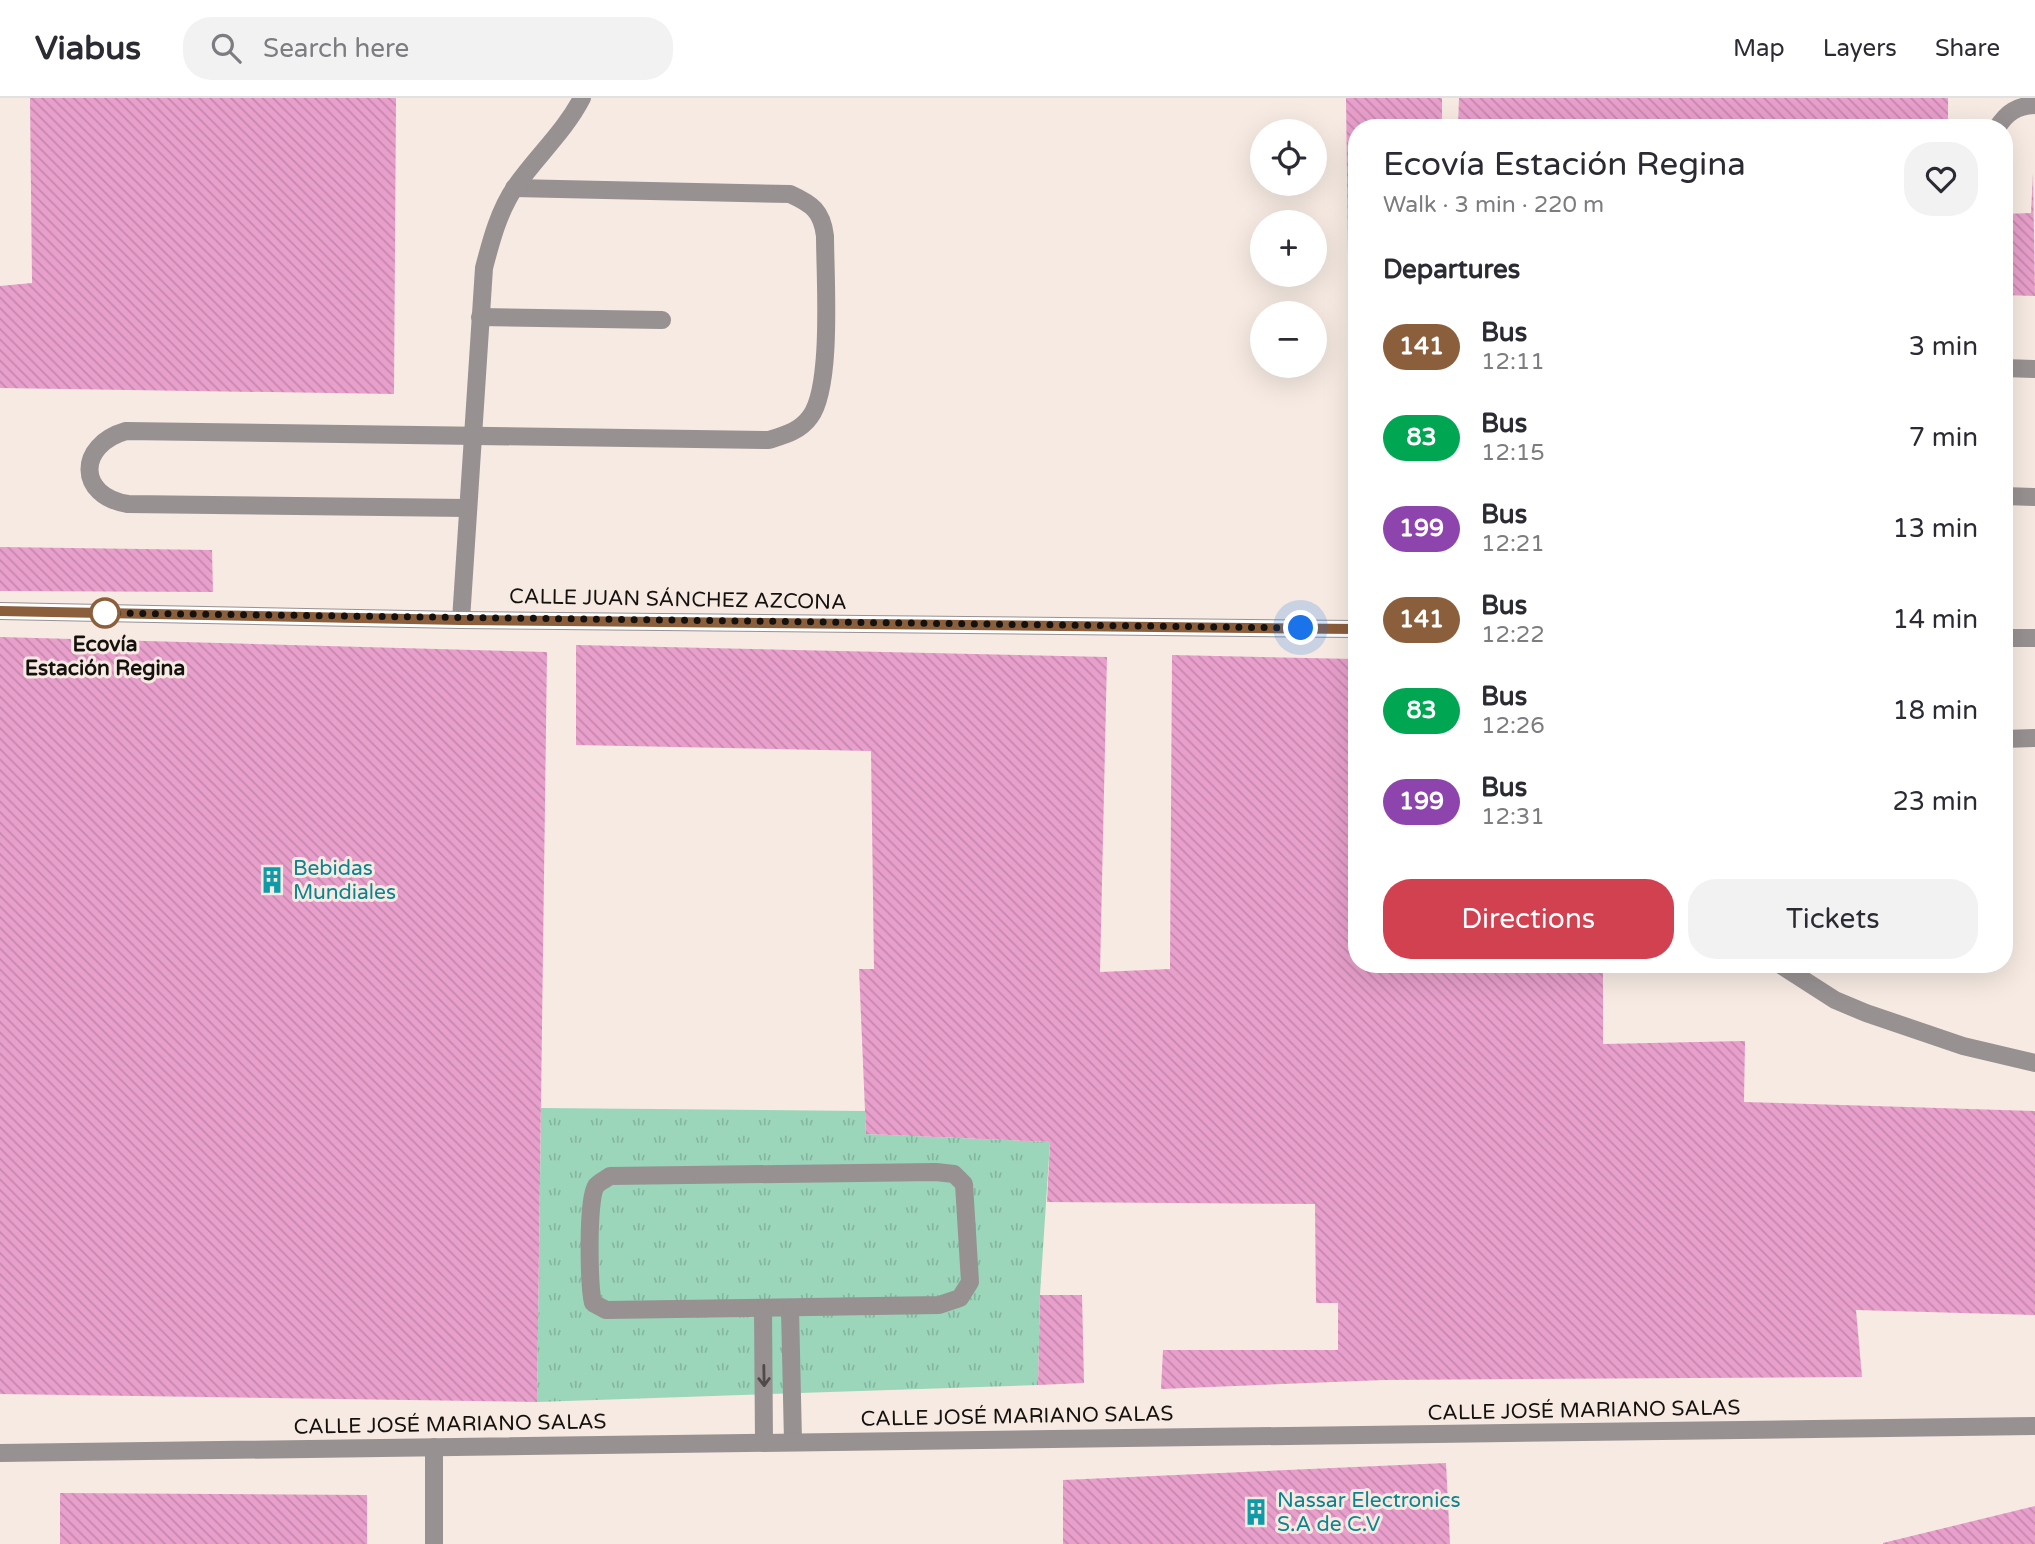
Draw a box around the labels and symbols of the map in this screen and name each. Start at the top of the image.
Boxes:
street label: CALLE JUAN SÁNCHEZ AZCONA [509,584,847,615]
marker: Ecovía Estación Regina [90,598,120,628]
your location [1283,610,1318,645]
place label: Ecovía Estación Regina [25,632,185,681]
place label: Bebidas Mundiales [293,856,396,905]
building icon: Bebidas Mundiales [257,865,287,895]
one-way arrow [757,1364,771,1387]
street label: CALLE JOSÉ MARIANO SALAS [1427,1395,1741,1426]
street label: CALLE JOSÉ MARIANO SALAS [860,1401,1174,1432]
street label: CALLE JOSÉ MARIANO SALAS [293,1409,607,1440]
place label: Nassar Electronics S.A de C.V [1277,1488,1461,1537]
building icon: Nassar Electronics S.A de C.V [1241,1497,1271,1527]

